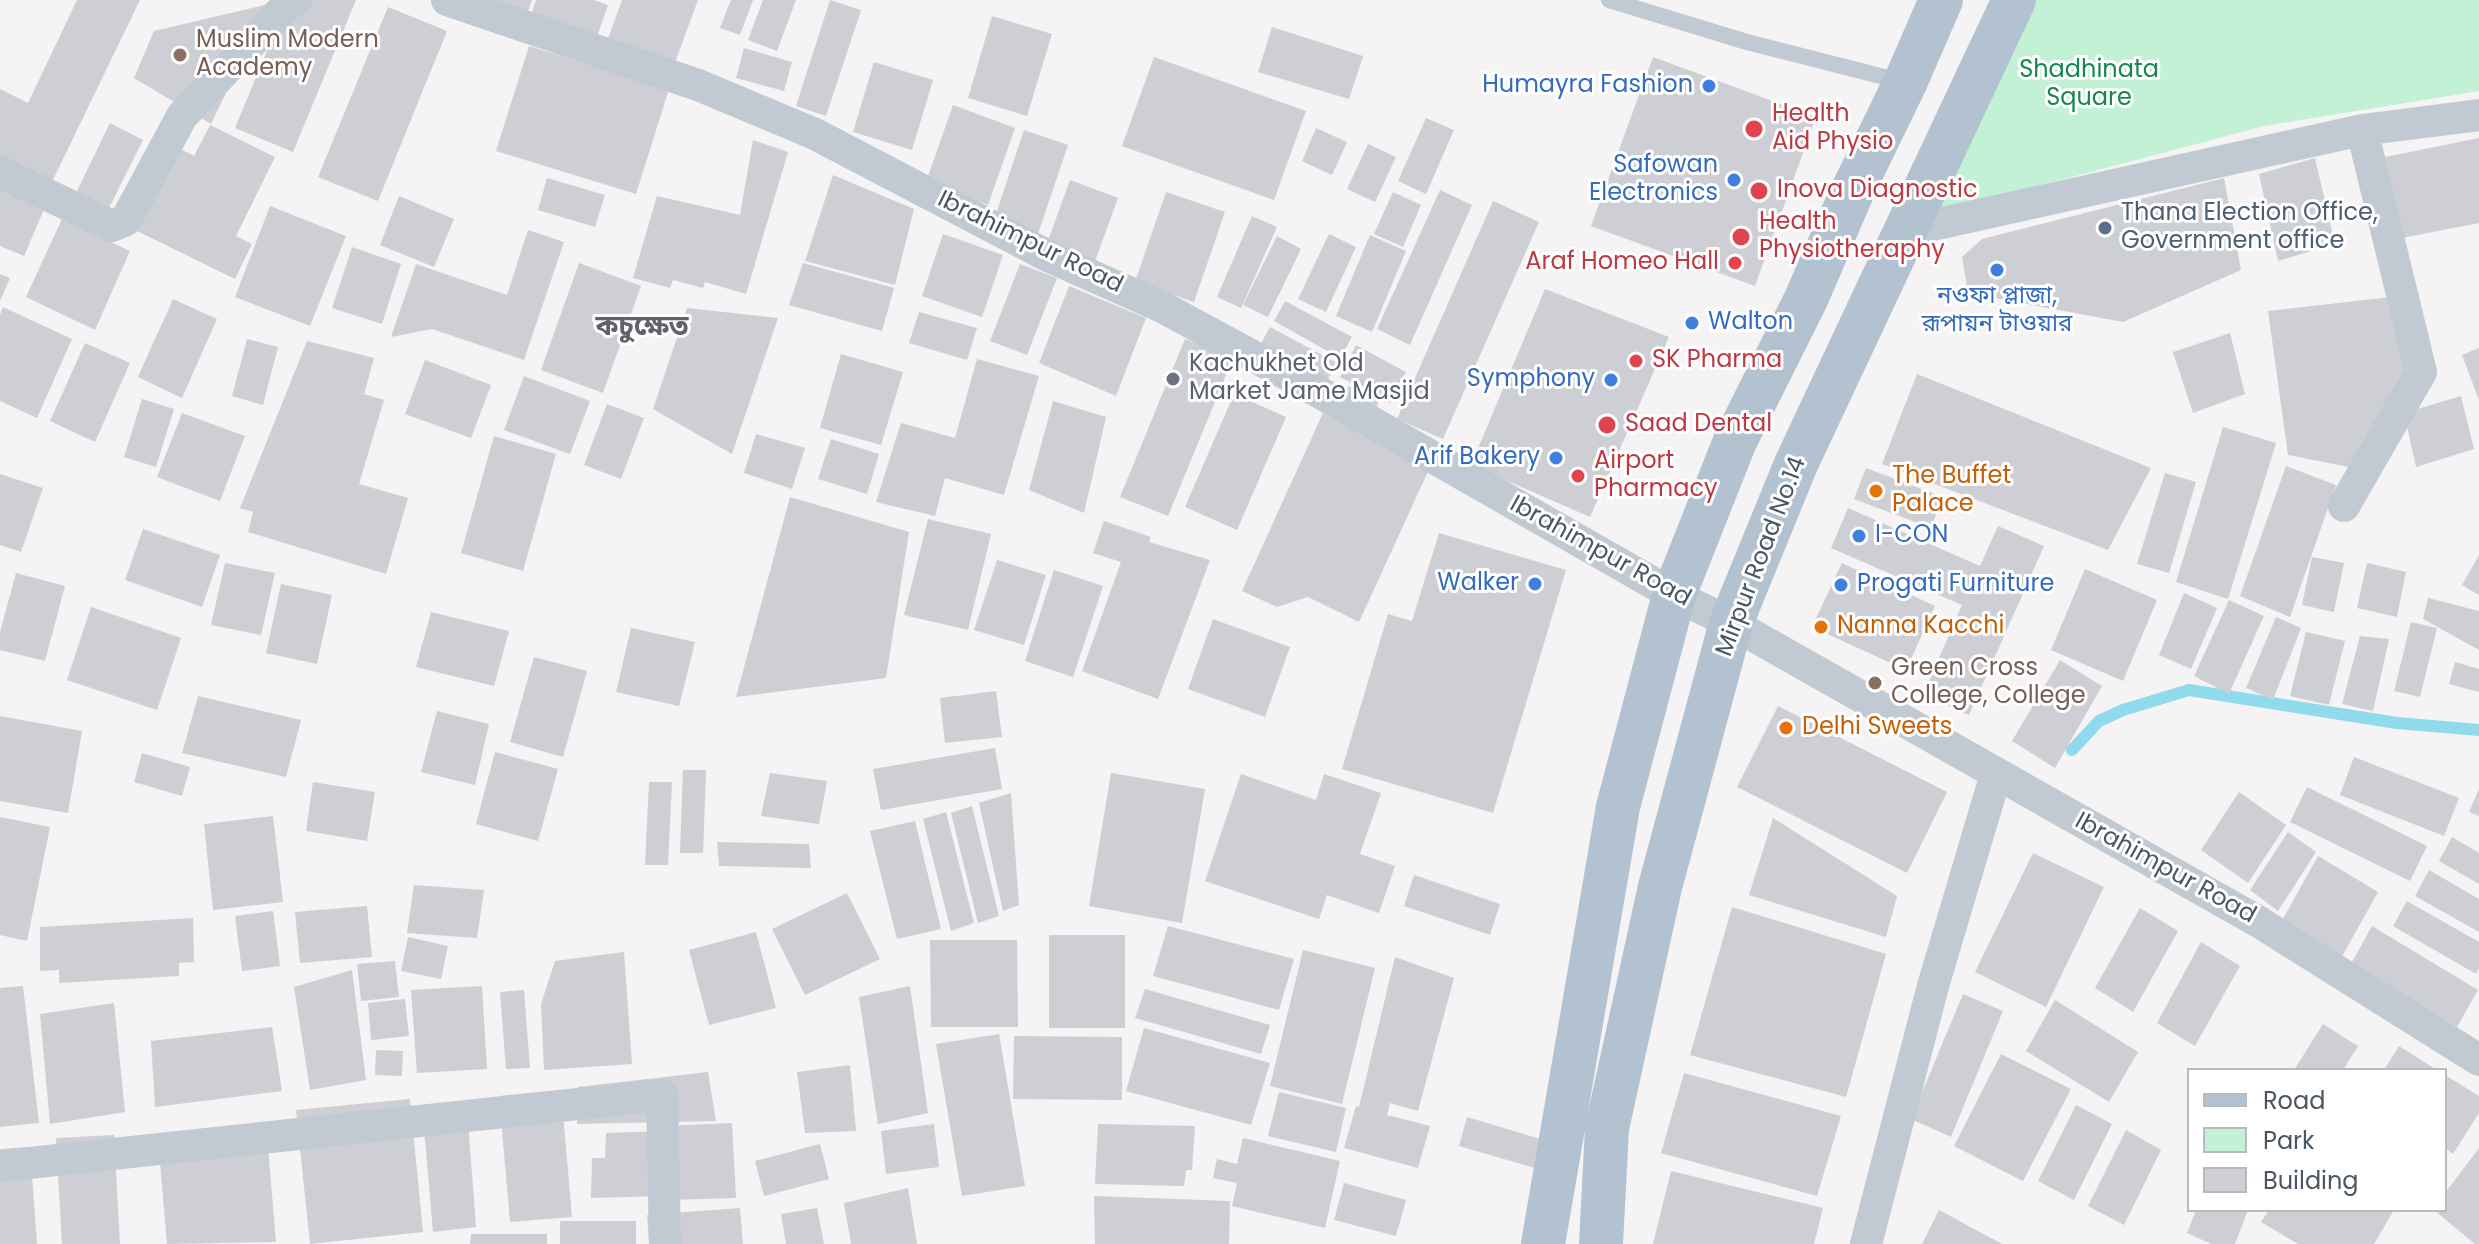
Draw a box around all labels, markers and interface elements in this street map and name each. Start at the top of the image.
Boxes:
place label: Muslim Modern Academy [196,27,379,83]
marker: Muslim Modern Academy [171,46,189,64]
park label: Shadhinata Square [2019,57,2159,113]
place label: Humayra Fashion [1482,72,1693,100]
marker: Humayra Fashion [1700,77,1718,95]
place label: Health Aid Physio [1772,101,1893,157]
marker: Health Aid Physio [1743,118,1765,140]
place label: Safowan Electronics [1589,152,1718,208]
marker: Safowan Electronics [1725,171,1743,189]
place label: Inova Diagnostic [1777,177,1977,205]
marker: Inova Diagnostic [1748,180,1770,202]
street label: Ibrahimpur Road [933,186,1127,300]
place label: Thana Election Office, Government office [2121,200,2378,256]
place label: Health Physiotheraphy [1759,209,1945,265]
marker: Thana Election Office, Government office [2096,219,2114,237]
marker: Health Physiotheraphy [1730,226,1752,248]
place label: Araf Homeo Hall [1525,249,1719,277]
marker: Araf Homeo Hall [1726,254,1744,272]
marker: নওফা প্লাজা, রূপায়ন টাওয়ার [1988,261,2006,279]
place label: নওফা প্লাজা, রূপায়ন টাওয়ার [1922,283,2072,339]
place label: Walton [1708,309,1793,337]
district label: কচুক্ষেত [596,311,688,345]
marker: Walton [1683,314,1701,332]
place label: SK Pharma [1652,347,1782,375]
place label: Kachukhet Old Market Jame Masjid [1189,351,1430,407]
marker: SK Pharma [1627,352,1645,370]
place label: Symphony [1467,366,1595,394]
marker: Kachukhet Old Market Jame Masjid [1164,370,1182,388]
marker: Symphony [1602,371,1620,389]
place label: Saad Dental [1625,411,1772,439]
marker: Saad Dental [1596,414,1618,436]
place label: Arif Bakery [1414,444,1540,472]
place label: Airport Pharmacy [1594,448,1717,504]
marker: Arif Bakery [1547,449,1565,467]
street label: Mirpur Road No.14 [1711,453,1813,661]
place label: The Buffet Palace [1892,463,2011,519]
marker: Airport Pharmacy [1569,467,1587,485]
marker: The Buffet Palace [1867,482,1885,500]
street label: Ibrahimpur Road [1504,490,1696,614]
place label: I-CON [1875,522,1948,550]
marker: I-CON [1850,527,1868,545]
place label: Walker [1437,570,1519,598]
place label: Progati Furniture [1857,571,2054,599]
marker: Walker [1526,575,1544,593]
marker: Progati Furniture [1832,576,1850,594]
place label: Nanna Kacchi [1837,613,2004,641]
marker: Nanna Kacchi [1812,618,1830,636]
place label: Green Cross College, College [1891,655,2086,711]
marker: Green Cross College, College [1866,674,1884,692]
place label: Delhi Sweets [1802,714,1952,742]
marker: Delhi Sweets [1777,719,1795,737]
street label: Ibrahimpur Road [2069,807,2261,931]
legend [2187,1068,2447,1212]
text: Road [2263,1084,2325,1117]
text: Park [2263,1124,2314,1157]
text: Building [2263,1164,2359,1197]

